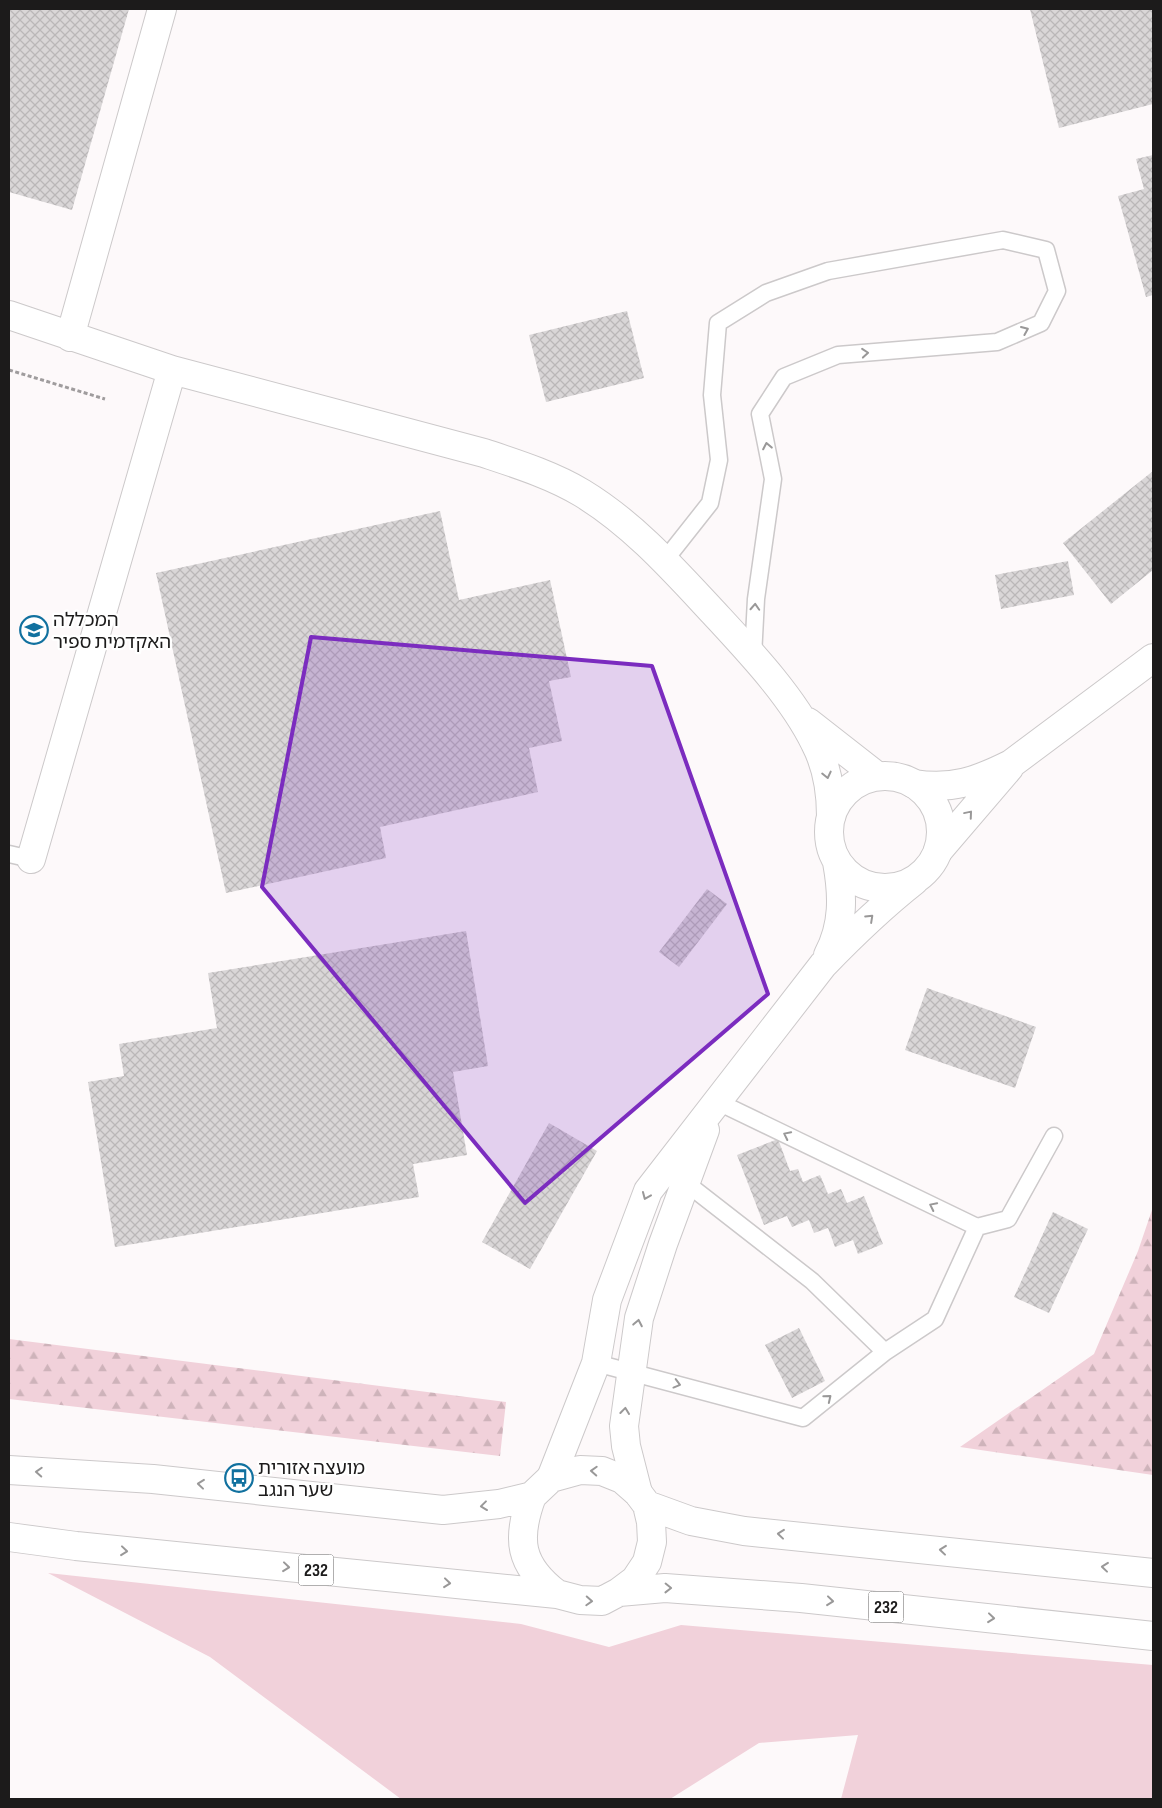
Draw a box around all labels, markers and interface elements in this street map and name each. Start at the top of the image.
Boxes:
one-way arrow [1020,325,1029,336]
one-way arrow [862,347,870,358]
one-way arrow [762,442,772,451]
one-way arrow [750,603,761,611]
place label: המכללה האקדמית ספיר [53,609,171,654]
school or university icon: המכללה האקדמית ספיר [19,615,49,645]
one-way arrow [821,770,832,779]
one-way arrow [964,811,972,820]
one-way arrow [864,915,873,924]
one-way arrow [783,1131,792,1141]
one-way arrow [642,1191,653,1200]
one-way arrow [929,1201,938,1212]
one-way arrow [633,1319,643,1328]
one-way arrow [673,1378,682,1389]
one-way arrow [822,1395,831,1403]
one-way arrow [620,1407,630,1416]
place label: מועצה אזורית שער הנגב [258,1457,365,1502]
bus stop icon: מועצה אזורית שער הנגב [224,1463,254,1493]
one-way arrow [589,1465,597,1476]
one-way arrow [35,1466,43,1477]
one-way arrow [197,1479,205,1490]
one-way arrow [480,1500,488,1511]
one-way arrow [777,1529,785,1540]
one-way arrow [120,1545,128,1556]
one-way arrow [939,1545,947,1556]
road number: 232 [298,1554,334,1586]
one-way arrow [282,1561,290,1572]
one-way arrow [1101,1562,1109,1573]
one-way arrow [444,1577,452,1588]
one-way arrow [664,1583,672,1593]
road number: 232 [868,1591,904,1622]
one-way arrow [585,1595,593,1606]
one-way arrow [826,1595,834,1606]
one-way arrow [987,1612,995,1623]

